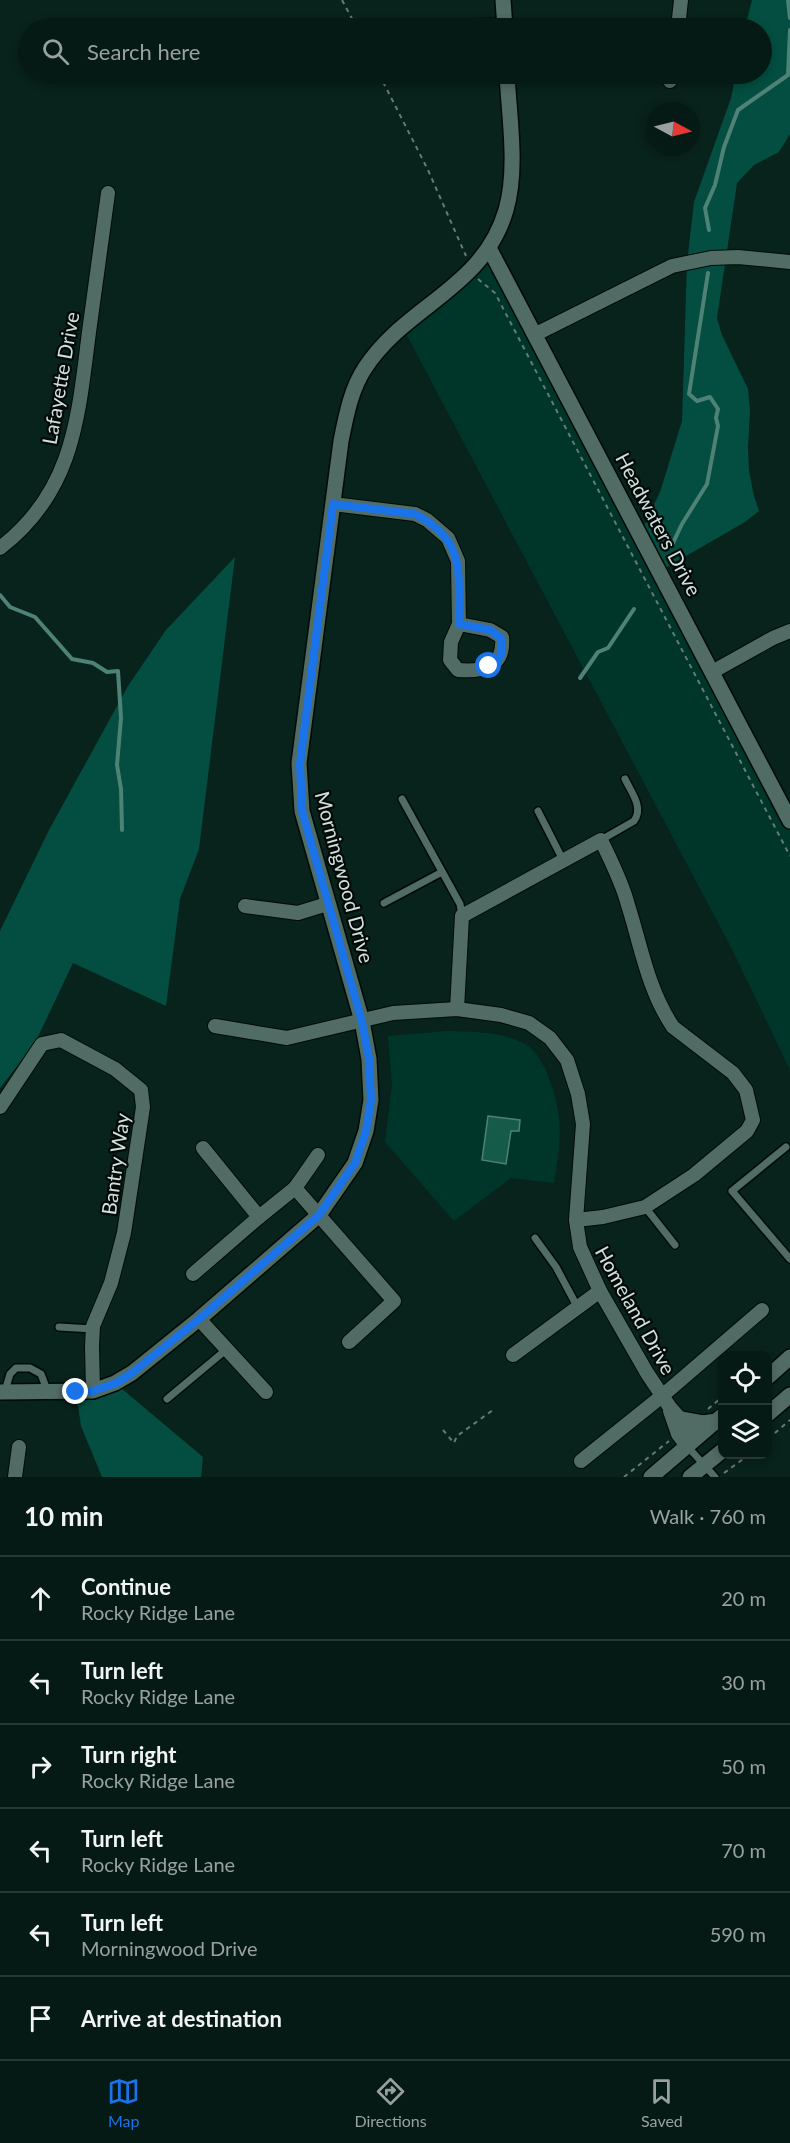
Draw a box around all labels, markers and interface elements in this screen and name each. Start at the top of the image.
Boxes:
search box [18,18,772,84]
icon: search [39,35,72,68]
text: Search here [87,38,200,65]
north arrow [646,102,700,156]
street label: Lafayette Drive [37,310,83,446]
street label: Headwaters Drive [611,448,707,600]
route start [475,652,501,678]
street label: Morningwood Drive [311,789,379,965]
street label: Bantry Way [96,1111,134,1216]
street label: Homeland Drive [591,1242,681,1378]
map controls [718,1351,772,1459]
button: locate [718,1351,772,1405]
route end [62,1378,88,1404]
button: layers [718,1405,772,1459]
text: 10 min [24,1500,104,1532]
text: Walk · 760 m [650,1504,766,1528]
text: Continue [81,1573,171,1600]
icon: ahead [24,1582,57,1615]
text: 20 m [721,1586,766,1610]
text: Rocky Ridge Lane [81,1600,235,1624]
text: Turn left [81,1657,163,1684]
icon: left [24,1666,57,1699]
text: 30 m [721,1670,766,1694]
text: Rocky Ridge Lane [81,1684,235,1708]
text: Turn right [81,1741,176,1768]
icon: right [24,1750,57,1783]
text: 50 m [721,1754,766,1778]
text: Rocky Ridge Lane [81,1768,235,1792]
text: Turn left [81,1825,163,1852]
icon: left [24,1834,57,1867]
text: 70 m [721,1838,766,1862]
text: Rocky Ridge Lane [81,1852,235,1876]
text: Turn left [81,1909,163,1936]
icon: left [24,1918,57,1951]
text: 590 m [710,1922,766,1946]
text: Morningwood Drive [81,1936,258,1960]
icon: arrive [24,2002,57,2035]
text: Arrive at destination [81,2005,282,2032]
tab: Map [107,2075,140,2130]
tab: Directions [354,2075,427,2130]
tab: Saved [641,2075,683,2130]

